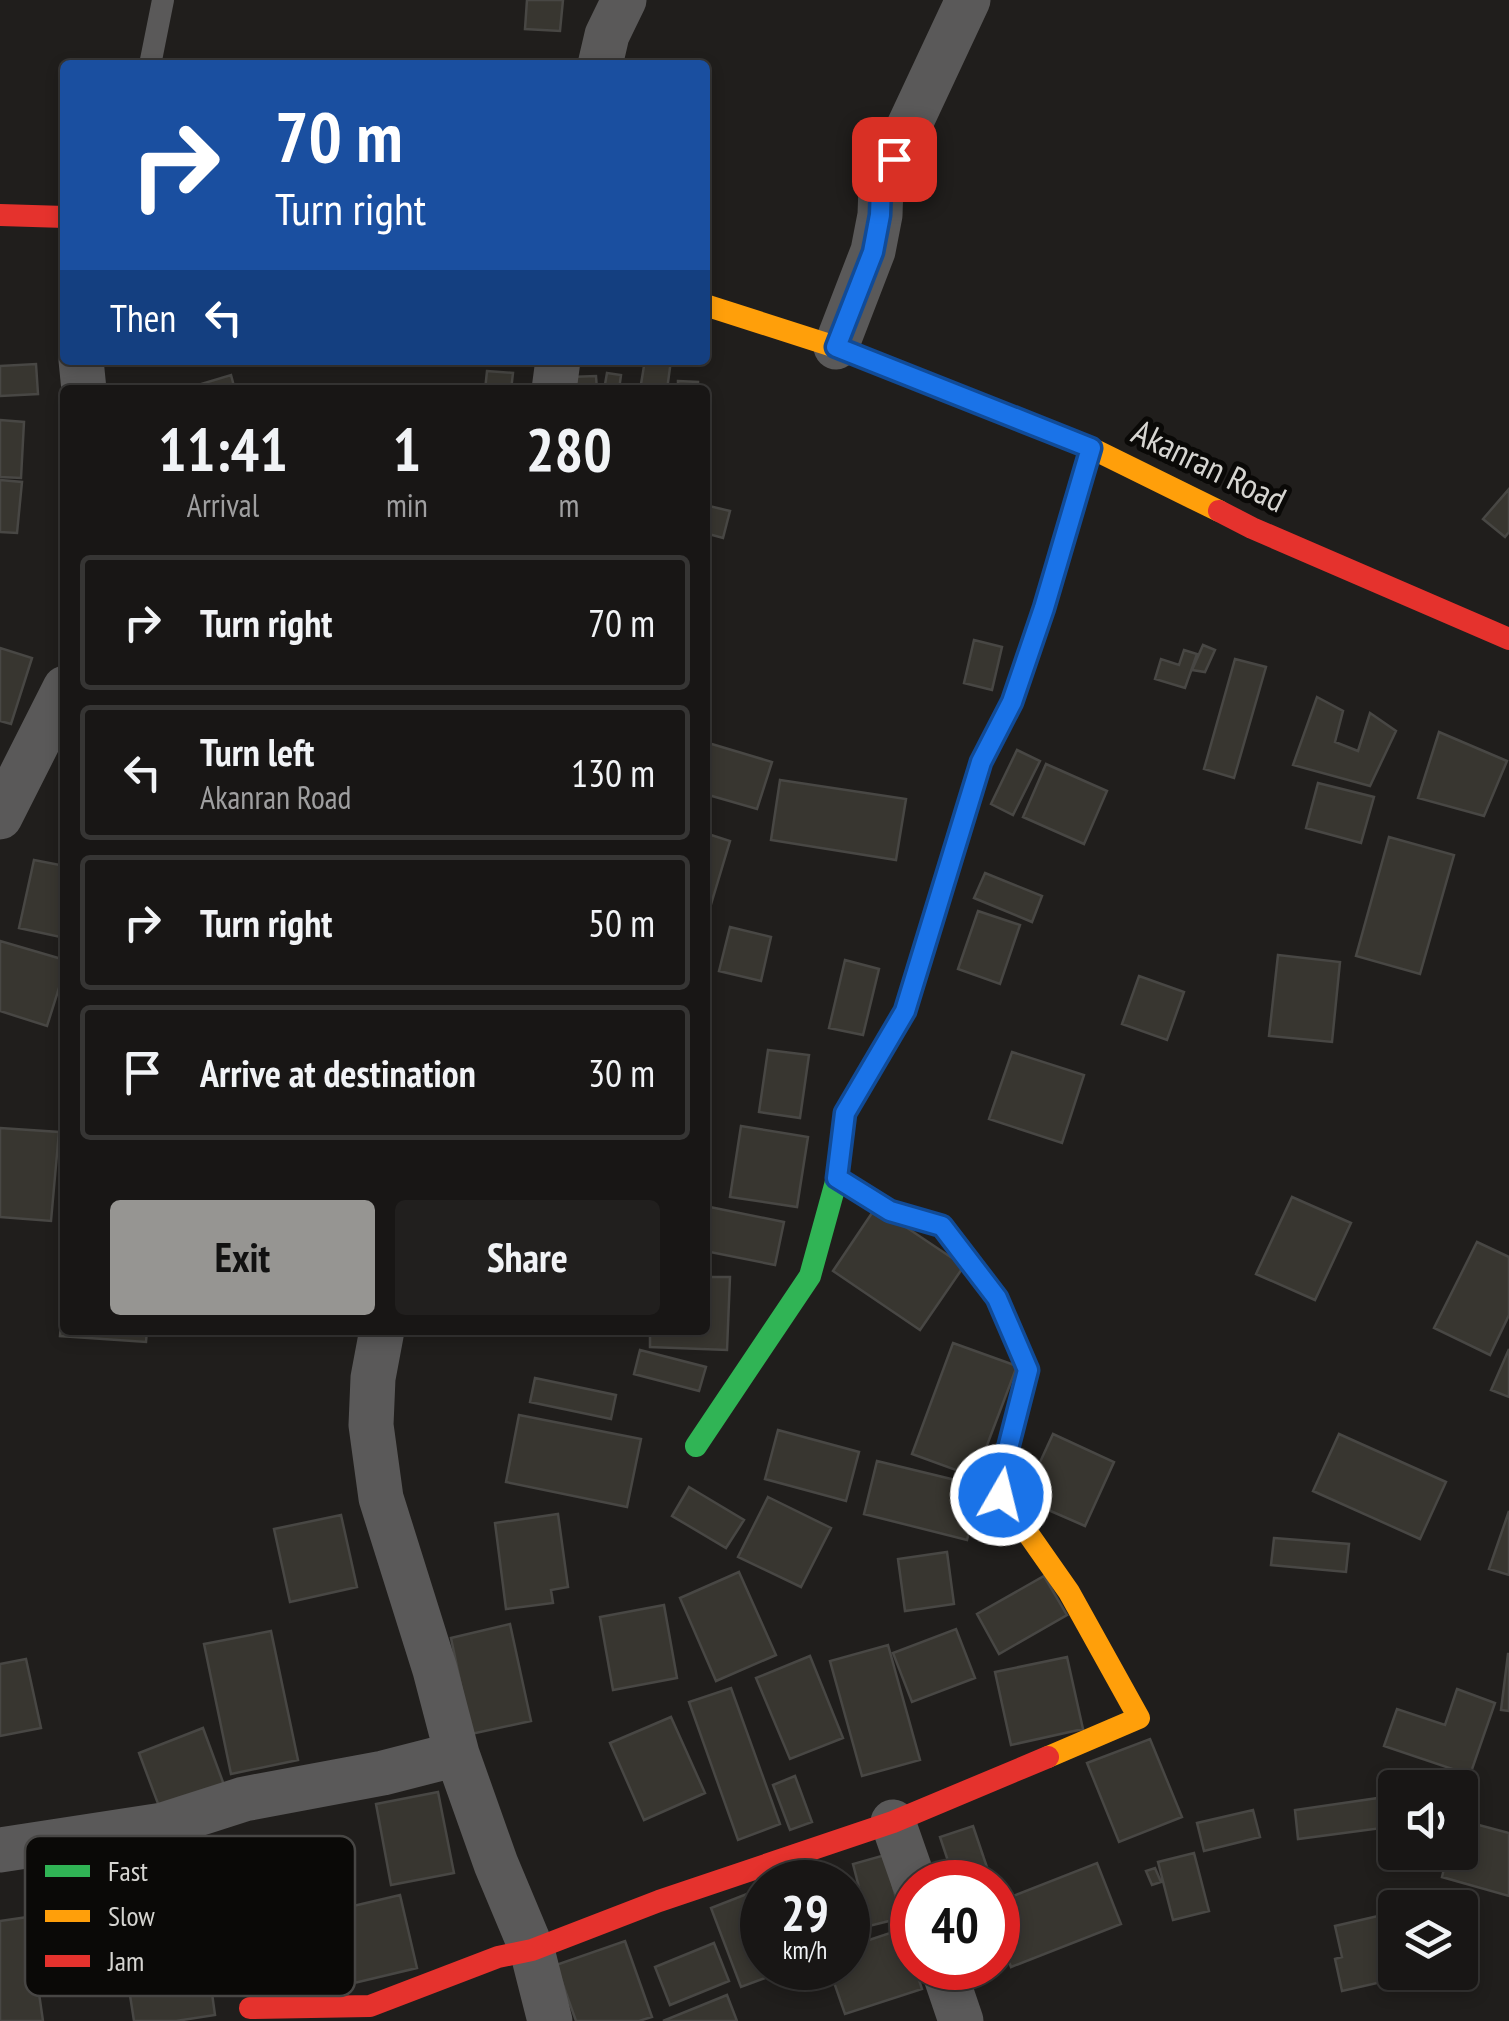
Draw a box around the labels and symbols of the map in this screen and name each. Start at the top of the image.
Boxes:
pin [852,117,937,202]
street label: Akanran Road [1125,408,1294,522]
position arrow [949,1443,1053,1547]
legend [25,1836,355,1996]
text: Fast [108,1852,148,1889]
speed limit sign: 40 [890,1860,1020,1990]
text: Slow [108,1897,155,1934]
text: Jam [107,1942,144,1979]

